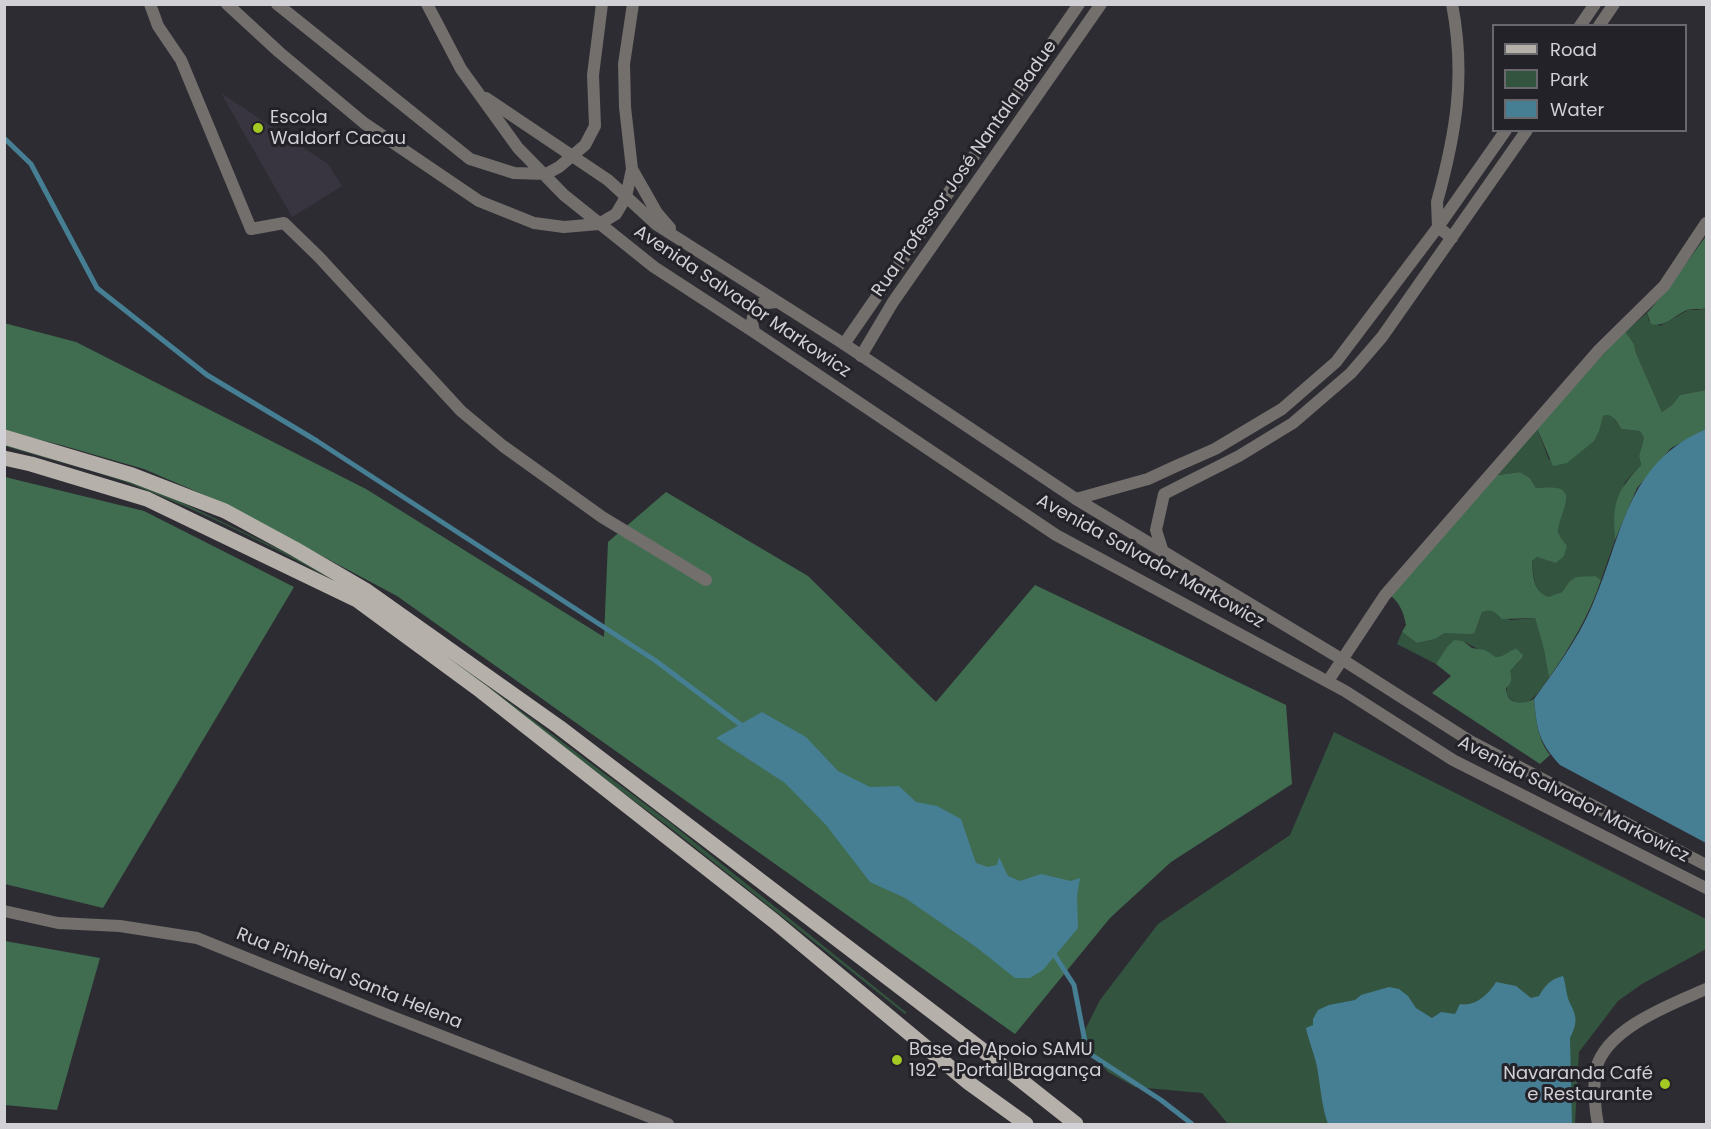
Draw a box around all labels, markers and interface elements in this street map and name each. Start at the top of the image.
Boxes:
legend [1492,24,1687,132]
street label: Rua Professor José Nantala Badue [868,37,1062,301]
text: Road [1550,37,1597,62]
text: Park [1550,67,1589,92]
text: Water [1550,97,1604,122]
place label: Escola Waldorf Cacau [270,107,406,150]
marker: Escola Waldorf Cacau [251,121,265,135]
street label: Avenida Salvador Markowicz [630,221,854,383]
street label: Avenida Salvador Markowicz [1033,490,1267,634]
street label: Avenida Salvador Markowicz [1454,732,1692,868]
street label: Rua Pinheiral Santa Helena [233,924,465,1034]
place label: Base de Apoio SAMU 192 - Portal Bragança [909,1039,1101,1082]
marker: Base de Apoio SAMU 192 - Portal Bragança [890,1053,904,1067]
place label: Navaranda Café e Restaurante [1503,1063,1653,1106]
marker: Navaranda Café e Restaurante [1658,1077,1672,1091]

